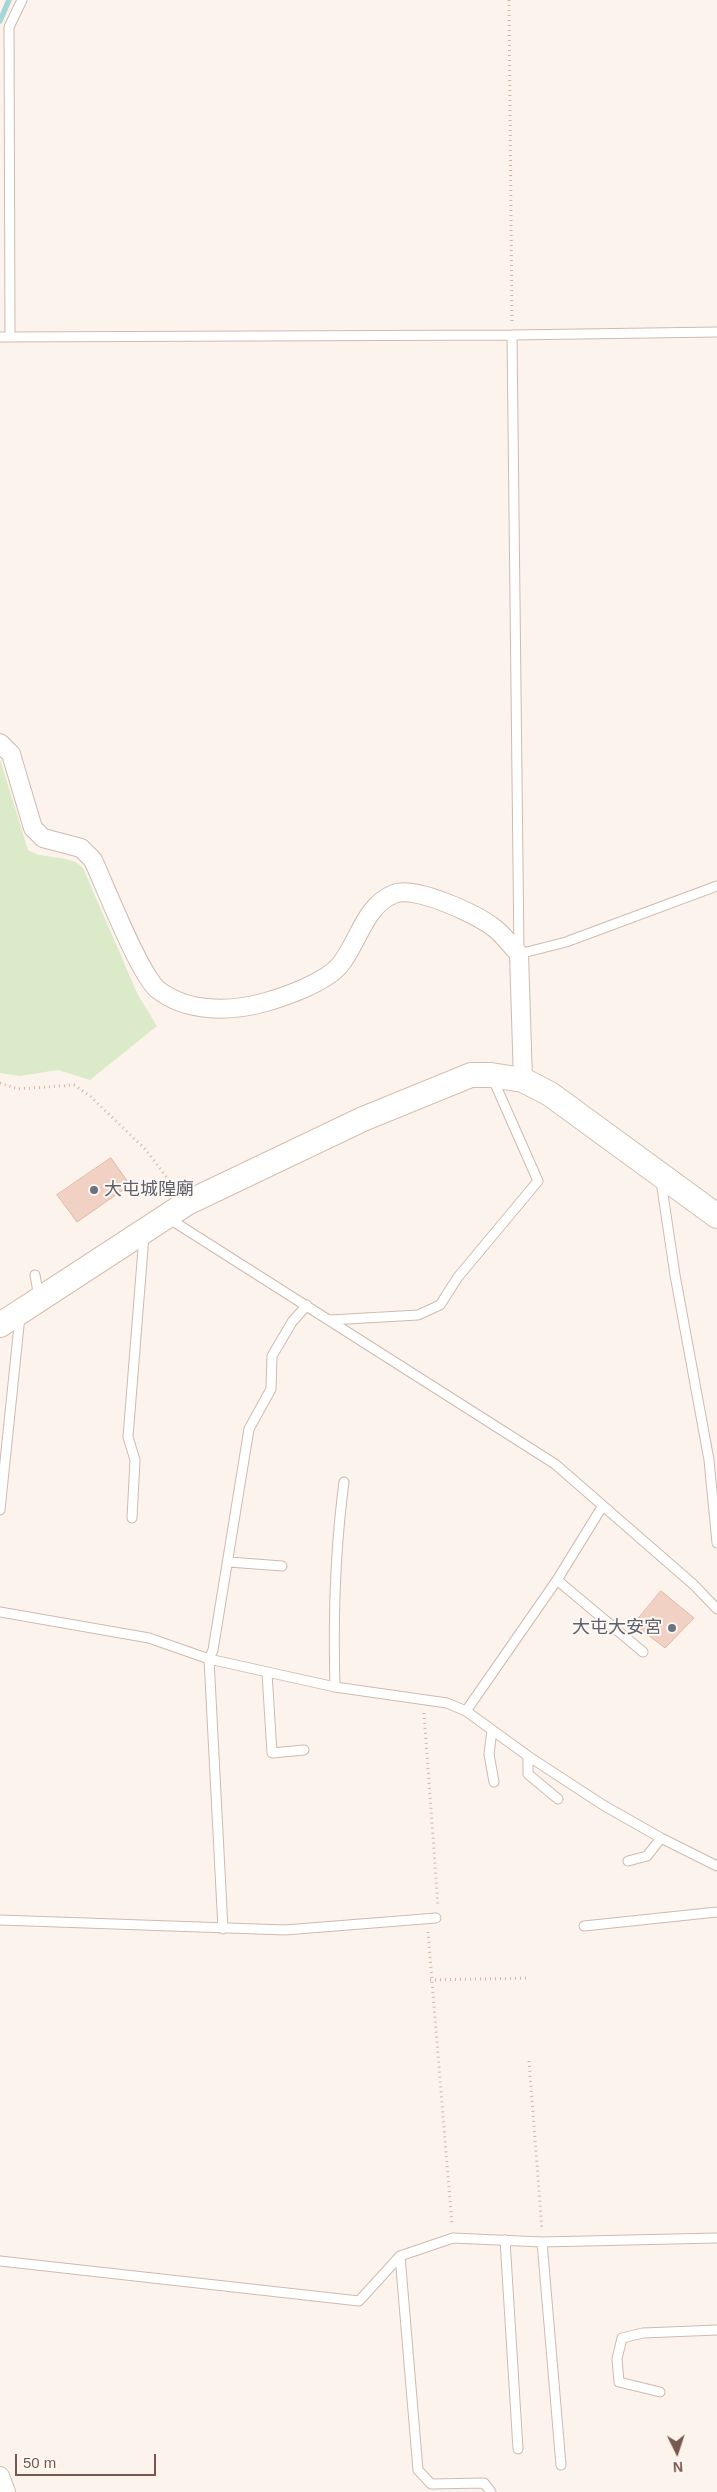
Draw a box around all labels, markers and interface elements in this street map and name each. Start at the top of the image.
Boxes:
place label: 大屯城隍廟 [104,1179,194,1201]
marker: 大屯城隍廟 [88,1184,100,1196]
place label: 大屯大安宮 [572,1617,662,1639]
marker: 大屯大安宮 [666,1622,678,1634]
north arrow [652,2427,702,2477]
scale bar [18,2444,159,2476]
text: 50 m [23,2454,56,2471]
text: N [672,2459,684,2475]

